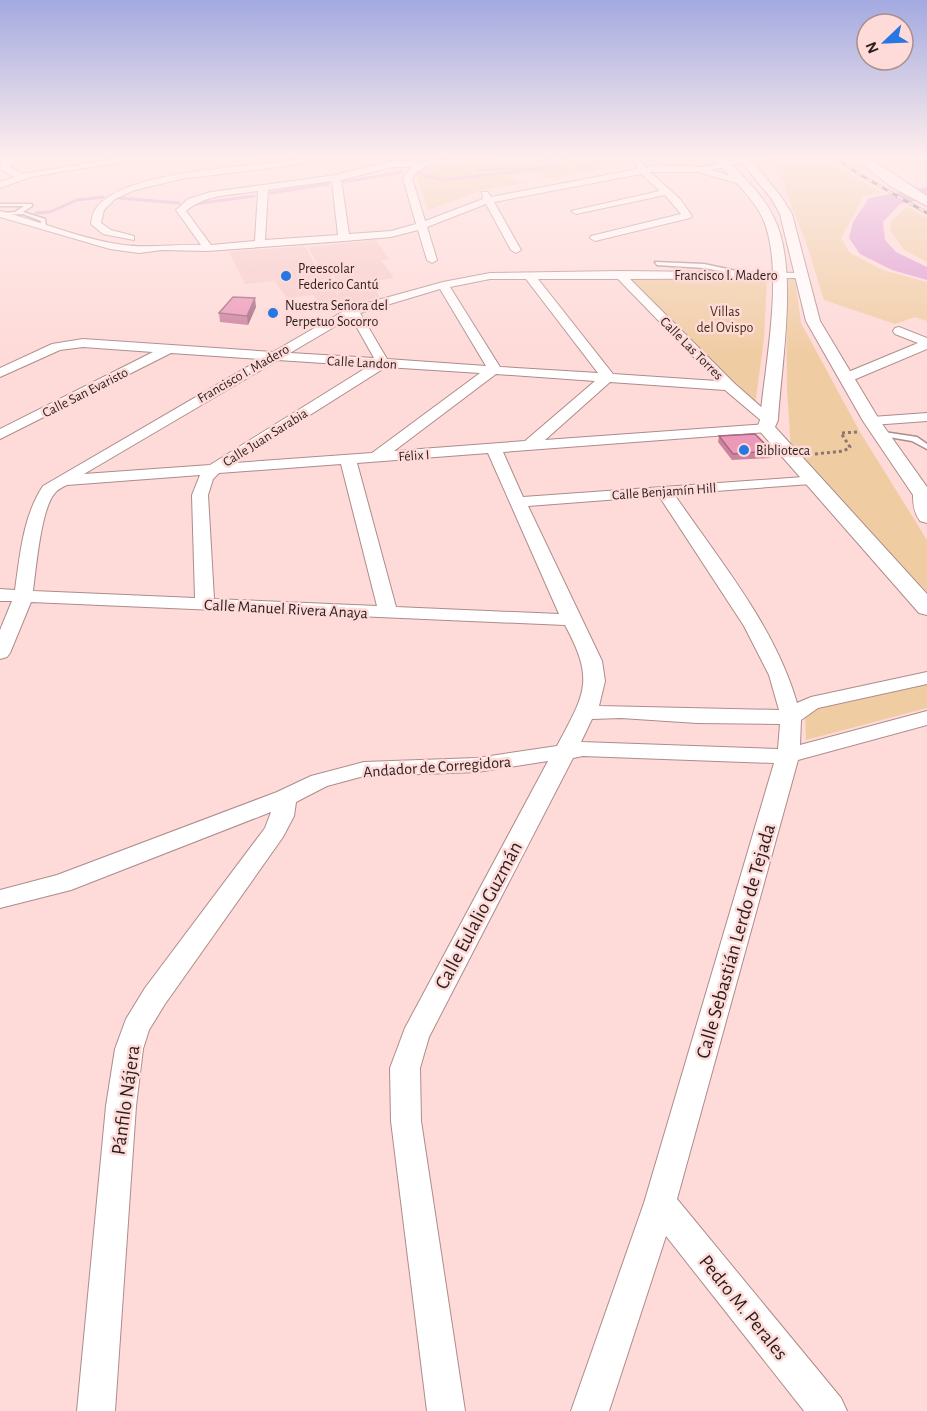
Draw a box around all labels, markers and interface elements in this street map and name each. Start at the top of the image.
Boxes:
north arrow [855,12,915,72]
text: N [863,39,882,56]
place label: Preescolar Federico Cantú [298,262,379,292]
marker: Preescolar Federico Cantú [279,269,293,283]
street label: Francisco I. Madero [674,269,778,283]
place label: Nuestra Señora del Perpetuo Socorro [285,299,388,329]
park label: Villas del Ovispo [697,305,754,335]
marker: Nuestra Señora del Perpetuo Socorro [266,306,280,320]
street label: Calle Las Torres [657,315,725,383]
street label: Francisco I. Madero [195,342,292,406]
street label: Calle Landon [327,354,397,372]
street label: Calle San Evaristo [40,365,131,421]
street label: Calle Juan Sarabia [221,406,311,470]
marker: Biblioteca [737,443,751,457]
place label: Biblioteca [756,444,811,458]
street label: Félix I [398,448,430,464]
street label: Calle Benjamín Hill [611,481,717,503]
street label: Calle Manuel Rivera Anaya [204,597,368,622]
street label: Andador de Corregidora [362,754,512,780]
street label: Calle Sebastián Lerdo de Tejada [693,822,779,1061]
street label: Calle Eulalio Guzmán [432,838,526,993]
street label: Pánfilo Nájera [108,1044,144,1156]
street label: Pedro M. Perales [695,1252,791,1364]

